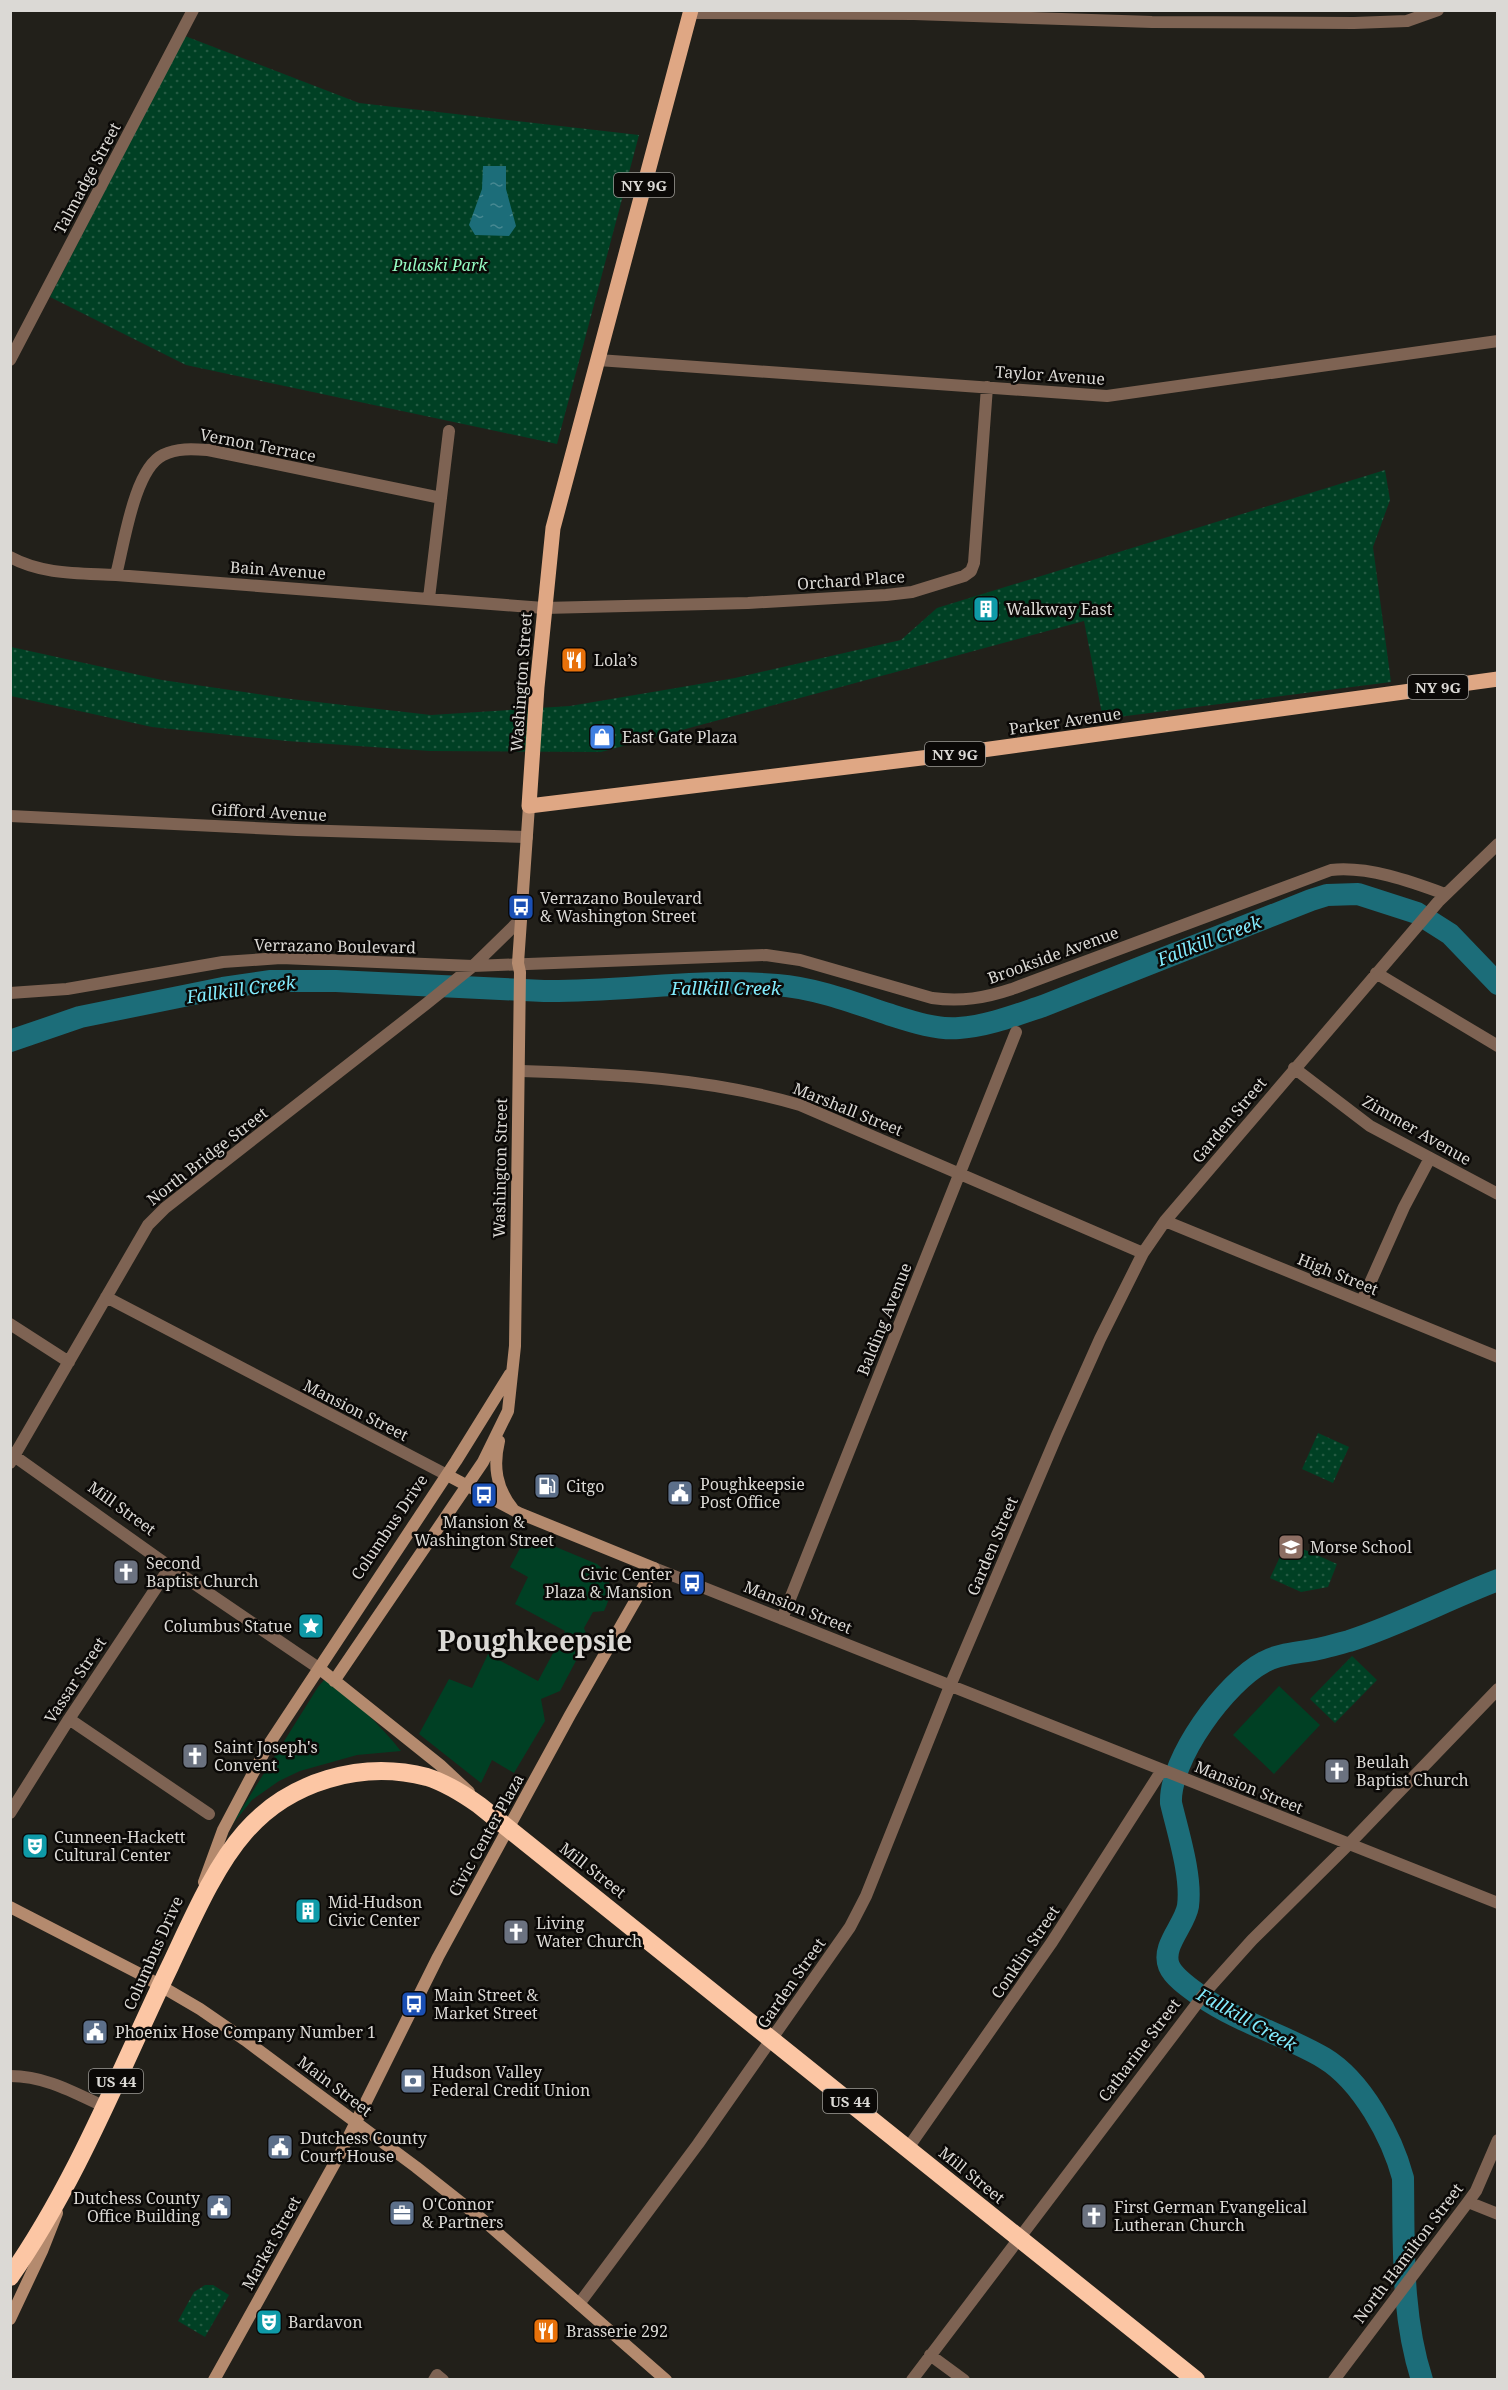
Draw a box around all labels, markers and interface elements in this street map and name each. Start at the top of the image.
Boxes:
street label: Talmadge Street [48,118,126,238]
road number: NY 9G [614,173,674,197]
park label: Pulaski Park [392,254,488,276]
street label: Taylor Avenue [994,360,1106,390]
street label: Vernon Terrace [198,423,318,467]
street label: Bain Avenue [229,556,327,584]
street label: Orchard Place [796,565,906,595]
building icon: Walkway East [971,594,1001,624]
place label: Walkway East [1006,598,1113,620]
street label: Washington Street [505,611,537,753]
restaurant icon: Lola’s [559,645,589,675]
place label: Lola’s [594,649,638,671]
road number: NY 9G [1408,675,1468,699]
street label: Parker Avenue [1008,702,1122,740]
shop icon: East Gate Plaza [587,722,617,752]
place label: East Gate Plaza [622,726,738,748]
road number: NY 9G [925,742,985,766]
street label: Gifford Avenue [211,798,327,826]
place label: Verrazano Boulevard & Washington Street [540,887,702,927]
bus stop icon: Verrazano Boulevard & Washington Street [506,892,536,922]
water label: Fallkill Creek [1152,909,1265,971]
street label: Brookside Avenue [984,921,1122,989]
street label: Verrazano Boulevard [254,934,416,958]
water label: Fallkill Creek [184,969,298,1009]
water label: Fallkill Creek [670,976,782,1000]
street label: Garden Street [1187,1072,1272,1167]
street label: Marshall Street [790,1077,907,1141]
street label: Zimmer Avenue [1359,1090,1475,1170]
street label: Washington Street [488,1097,512,1238]
street label: North Bridge Street [142,1102,272,1210]
street label: High Street [1294,1248,1382,1300]
street label: Balding Avenue [851,1259,917,1379]
street label: Mansion Street [300,1374,413,1446]
street label: Columbus Drive [346,1470,432,1584]
fuel station icon: Citgo [532,1471,562,1501]
place label: Poughkeepsie Post Office [700,1473,805,1513]
place label: Citgo [566,1475,604,1497]
street label: Mill Street [84,1476,161,1540]
public building icon: Poughkeepsie Post Office [665,1478,695,1508]
bus stop icon: Mansion & Washington Street [469,1480,499,1510]
street label: Garden Street [961,1493,1023,1599]
place label: Mansion & Washington Street [414,1511,554,1551]
school or university icon: Morse School [1276,1532,1306,1562]
place label: Morse School [1310,1536,1412,1558]
place label: Second Baptist Church [146,1552,259,1592]
church icon: Second Baptist Church [111,1557,141,1587]
place label: Civic Center Plaza & Mansion [545,1563,672,1603]
bus stop icon: Civic Center Plaza & Mansion [677,1568,707,1598]
street label: Mansion Street [741,1575,856,1639]
place icon: Columbus Statue [296,1611,326,1641]
place label: Columbus Statue [164,1615,292,1637]
district label: Poughkeepsie [438,1621,632,1659]
street label: Vassar Street [39,1632,111,1727]
place label: Saint Joseph's Convent [214,1736,318,1776]
church icon: Saint Joseph's Convent [180,1741,210,1771]
place label: Beulah Baptist Church [1356,1751,1469,1791]
street label: Mansion Street [1192,1755,1307,1819]
church icon: Beulah Baptist Church [1322,1756,1352,1786]
street label: Civic Center Plaza [443,1770,529,1900]
place label: Cunneen-Hackett Cultural Center [54,1826,186,1866]
theatre icon: Cunneen-Hackett Cultural Center [20,1831,50,1861]
street label: Mill Street [555,1837,631,1903]
place label: Mid-Hudson Civic Center [328,1891,422,1931]
street label: Columbus Drive [118,1892,188,2014]
building icon: Mid-Hudson Civic Center [293,1896,323,1926]
street label: Conklin Street [986,1901,1064,2003]
place label: Living Water Church [536,1912,642,1952]
church icon: Living Water Church [501,1917,531,1947]
street label: Garden Street [752,1933,830,2033]
water label: Fallkill Creek [1192,1981,1302,2057]
place label: Main Street & Market Street [434,1984,538,2024]
bus stop icon: Main Street & Market Street [399,1989,429,2019]
street label: Catharine Street [1093,1994,1185,2106]
public building icon: Phoenix Hose Company Number 1 [80,2017,110,2047]
place label: Phoenix Hose Company Number 1 [115,2021,376,2043]
street label: Main Street [293,2051,377,2122]
place label: Hudson Valley Federal Credit Union [432,2061,590,2101]
bank icon: Hudson Valley Federal Credit Union [398,2066,428,2096]
road number: US 44 [89,2069,143,2093]
road number: US 44 [823,2089,877,2113]
place label: Dutchess County Court House [300,2127,428,2167]
public building icon: Dutchess County Court House [265,2132,295,2162]
street label: Mill Street [934,2142,1010,2209]
street label: North Hamilton Street [1348,2178,1468,2327]
place label: Dutchess County Office Building [73,2187,201,2227]
public building icon: Dutchess County Office Building [204,2192,234,2222]
street label: Market Street [236,2192,306,2294]
place label: O'Connor & Partners [422,2193,504,2233]
place label: First German Evangelical Lutheran Church [1114,2196,1307,2236]
office icon: O'Connor & Partners [387,2198,417,2228]
church icon: First German Evangelical Lutheran Church [1079,2201,1109,2231]
theatre icon: Bardavon [254,2307,284,2337]
place label: Bardavon [288,2311,363,2333]
restaurant icon: Brasserie 292 [531,2316,561,2346]
place label: Brasserie 292 [566,2320,668,2342]

